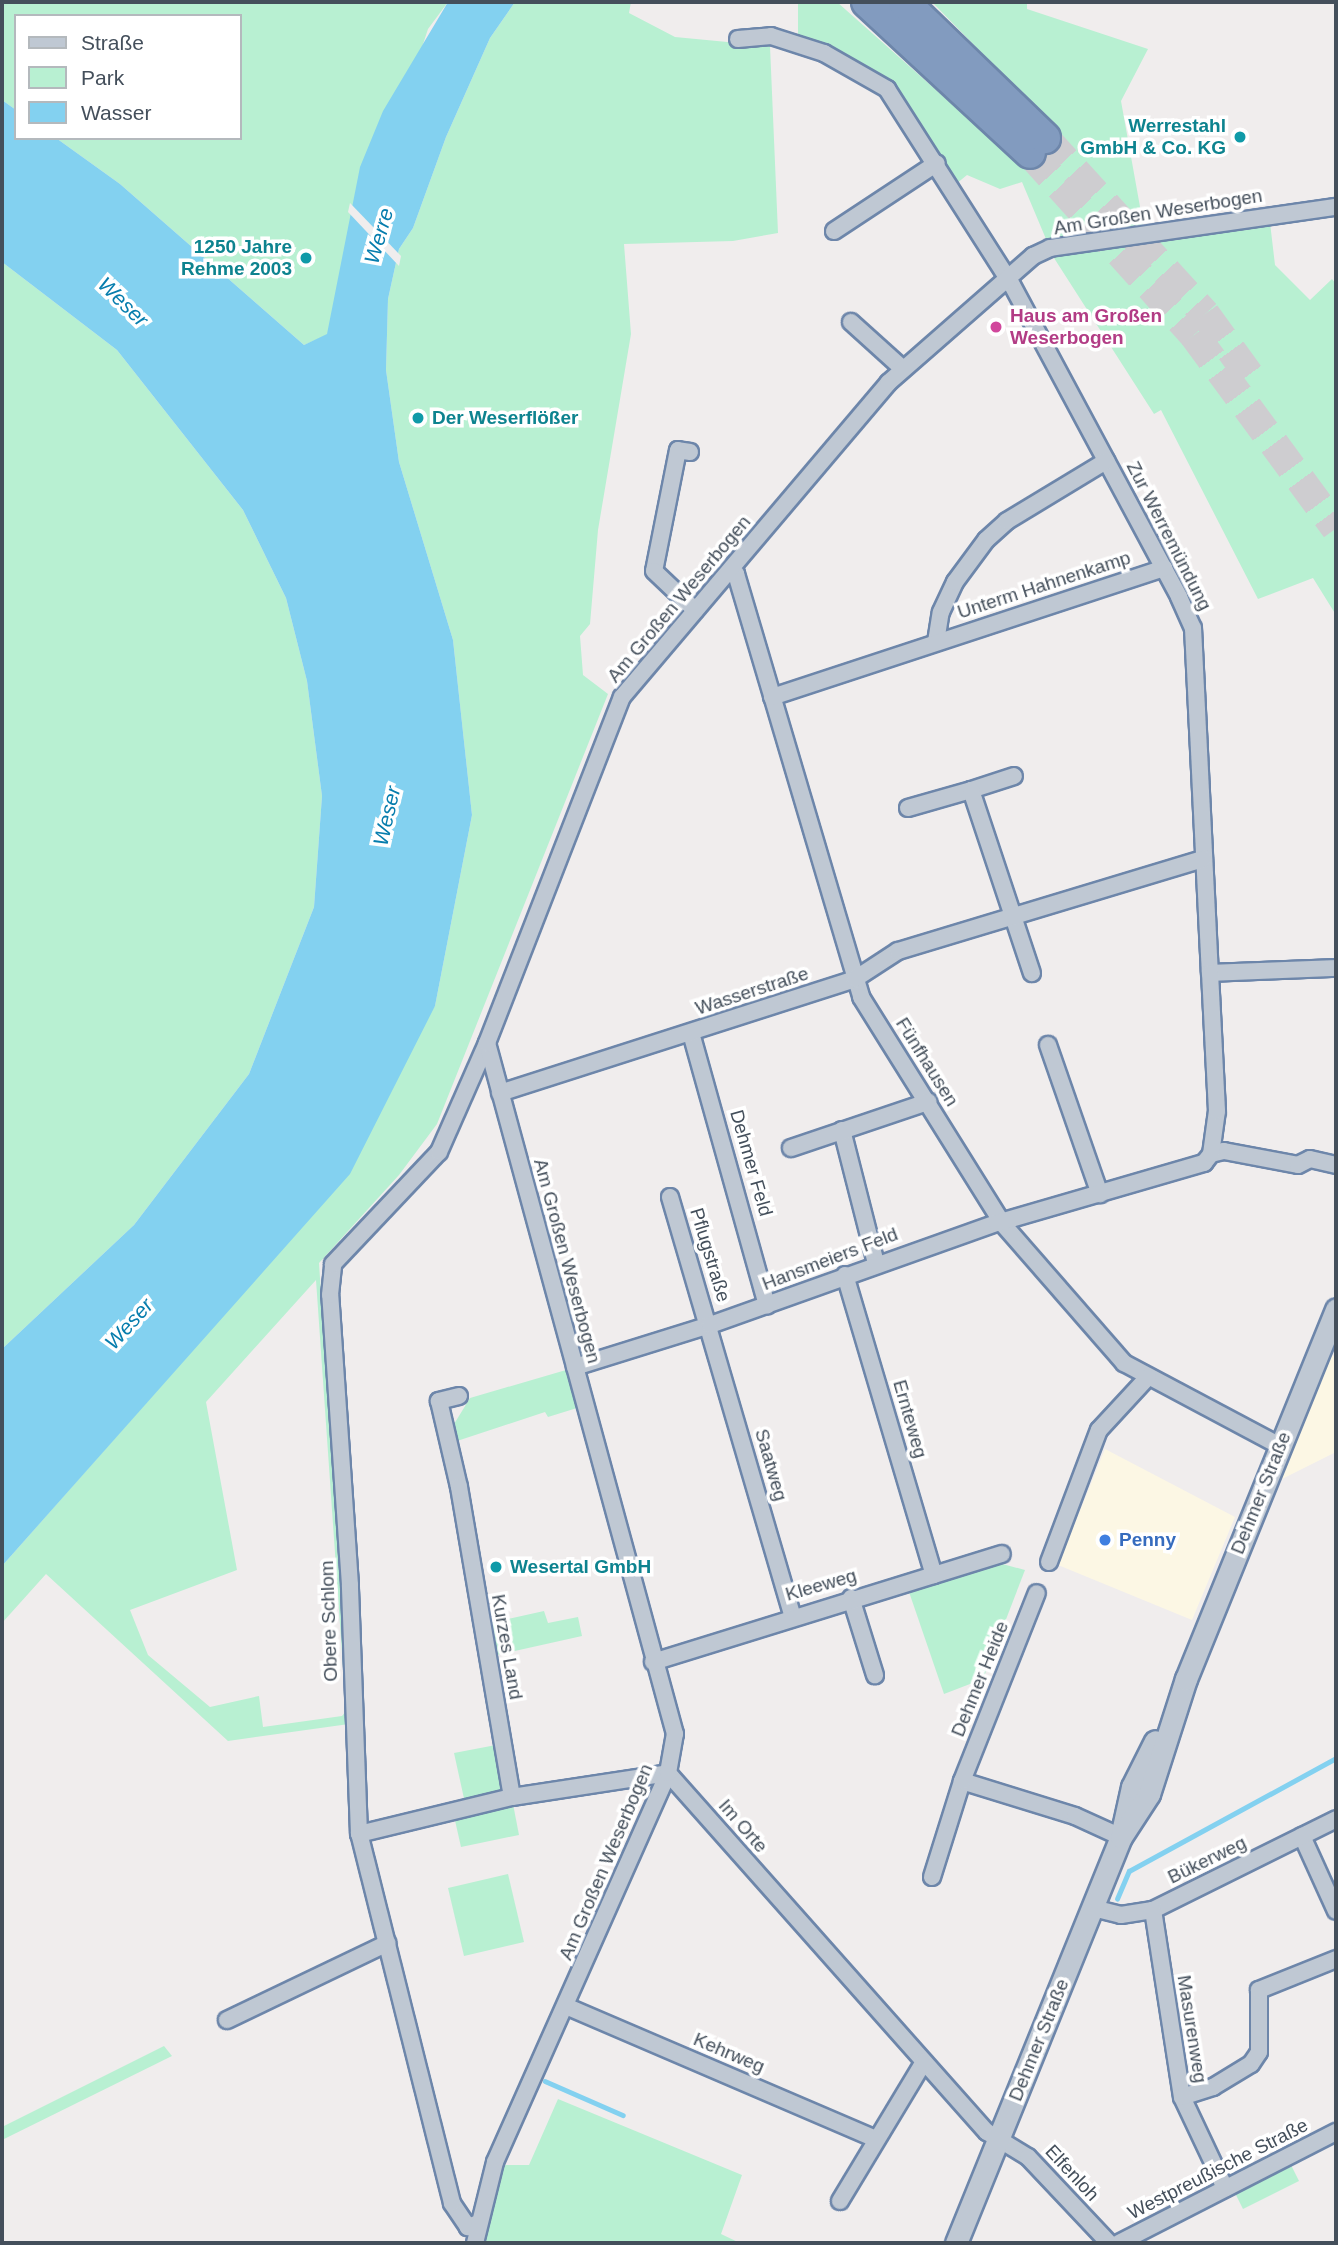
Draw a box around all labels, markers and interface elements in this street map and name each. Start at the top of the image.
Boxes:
legend [14,14,242,140]
text: Straße [81,31,144,54]
text: Park [81,66,124,89]
text: Wasser [81,101,151,124]
place label: Werrestahl GmbH & Co. KG [1080,115,1226,159]
marker: Werrestahl GmbH & Co. KG [1232,129,1248,145]
street label: Am Großen Weserbogen [1052,184,1264,240]
water label: Werre [359,205,399,267]
place label: 1250 Jahre Rehme 2003 [181,236,292,280]
marker: 1250 Jahre Rehme 2003 [298,250,314,266]
water label: Weser [93,272,153,332]
place label: Haus am Großen Weserbogen [1010,305,1162,349]
marker: Haus am Großen Weserbogen [988,319,1004,335]
place label: Der Weserflößer [432,407,578,429]
marker: Der Weserflößer [410,410,426,426]
street label: Zur Werremündung [1122,458,1216,614]
street label: Am Großen Weserbogen [602,511,756,687]
street label: Unterm Hahnenkamp [955,546,1133,624]
water label: Weser [368,784,406,848]
street label: Wasserstraße [693,962,811,1020]
street label: Fünfhausen [891,1013,963,1111]
street label: Dehmer Feld [725,1107,777,1219]
street label: Am Großen Weserbogen [529,1156,605,1366]
street label: Pflugstraße [685,1205,735,1305]
street label: Hansmeiers Feld [759,1223,901,1295]
water label: Weser [99,1293,159,1355]
street label: Ernteweg [888,1377,932,1461]
street label: Saatweg [750,1426,792,1504]
street label: Dehmer Straße [1226,1429,1296,1557]
place label: Penny [1119,1529,1176,1551]
marker: Penny [1097,1532,1113,1548]
place label: Wesertal GmbH [510,1556,651,1578]
marker: Wesertal GmbH [488,1559,504,1575]
street label: Obere Schlom [315,1560,343,1682]
street label: Kleeweg [783,1564,859,1606]
street label: Kurzes Land [487,1592,527,1702]
street label: Dehmer Heide [946,1618,1014,1740]
street label: Am Großen Weserbogen [554,1760,658,1964]
street label: Im Orte [714,1795,772,1857]
street label: Bükerweg [1164,1831,1250,1889]
street label: Masurenweg [1172,1973,1212,2085]
street label: Dehmer Straße [1004,1976,1074,2104]
street label: Kehrweg [690,2028,768,2078]
street label: Westpreußische Straße [1124,2114,1312,2224]
street label: Elfenloh [1040,2140,1104,2206]

